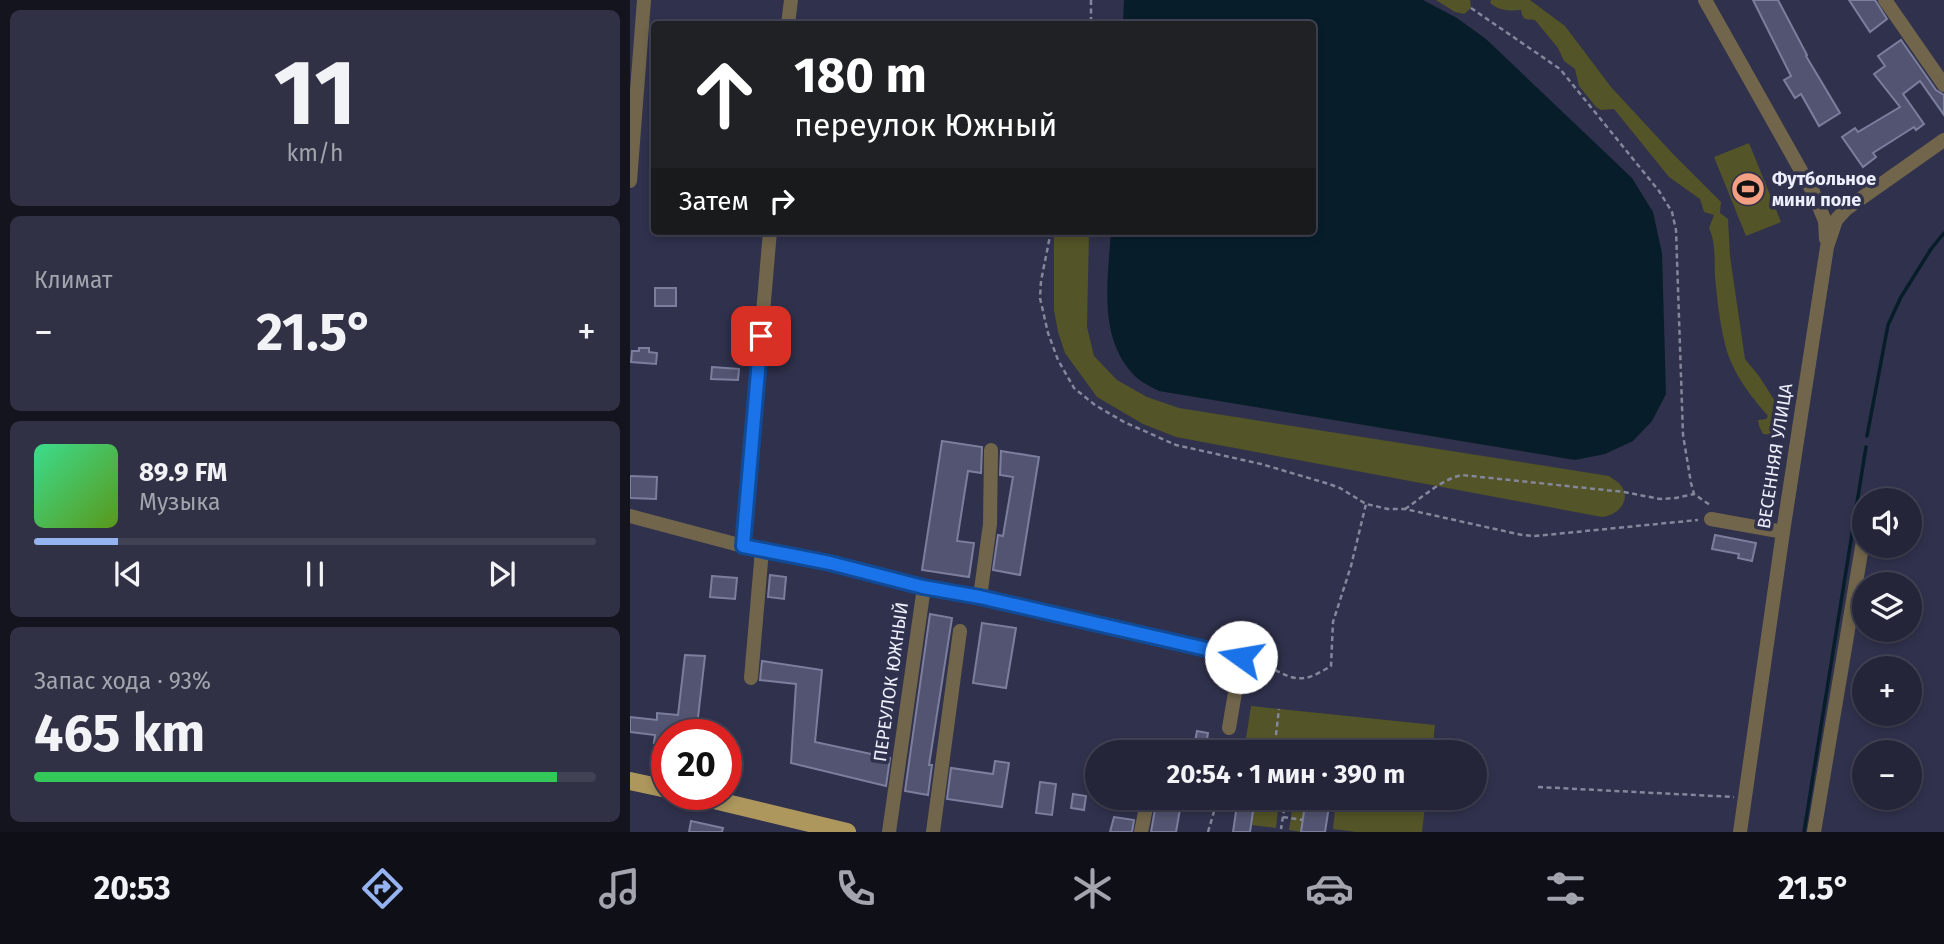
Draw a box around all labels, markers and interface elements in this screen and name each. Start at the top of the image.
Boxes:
text: 11 [274,39,356,148]
text: 180 m [794,46,927,105]
icon: ahead [679,49,770,140]
text: переулок Южный [794,106,1057,144]
text: km/h [287,139,343,167]
place label: Футбольное мини поле [1772,168,1876,211]
sports icon: Футбольное мини поле [1729,170,1767,208]
icon: right [763,182,801,220]
text: Затем [679,186,749,217]
text: Климат [34,266,112,294]
text: 21.5° [256,301,374,364]
pin [731,306,791,366]
text: − [34,309,53,355]
text: + [577,309,596,355]
icon: arrive [742,317,780,355]
street label: ВЕСЕННЯЯ УЛИЦА [1753,381,1797,530]
text: 89.9 FM [139,457,227,488]
text: Музыка [139,488,220,516]
map controls [1852,488,1922,810]
button: sound [1852,488,1922,558]
icon: previous [109,555,147,593]
icon: pause [296,555,334,593]
icon: next [483,555,521,593]
button: layers [1852,572,1922,642]
street label: ПЕРЕУЛОК ЮЖНЫЙ [869,601,913,763]
position arrow [1204,620,1278,694]
button: + [1852,656,1922,726]
text: Запас хода · 93% [34,667,211,695]
text: 465 km [34,702,205,765]
speed limit sign: 20 [651,719,742,810]
button: − [1852,740,1922,810]
text: 20:54 · 1 мин · 390 m [1167,759,1405,790]
icon: directions [358,864,407,913]
icon: music [595,864,644,913]
icon: phone [831,864,880,913]
icon: climate [1068,864,1117,913]
icon: car [1305,864,1354,913]
icon: filters [1541,864,1590,913]
text: 20:53 [94,869,171,907]
text: 21.5° [1778,869,1850,907]

